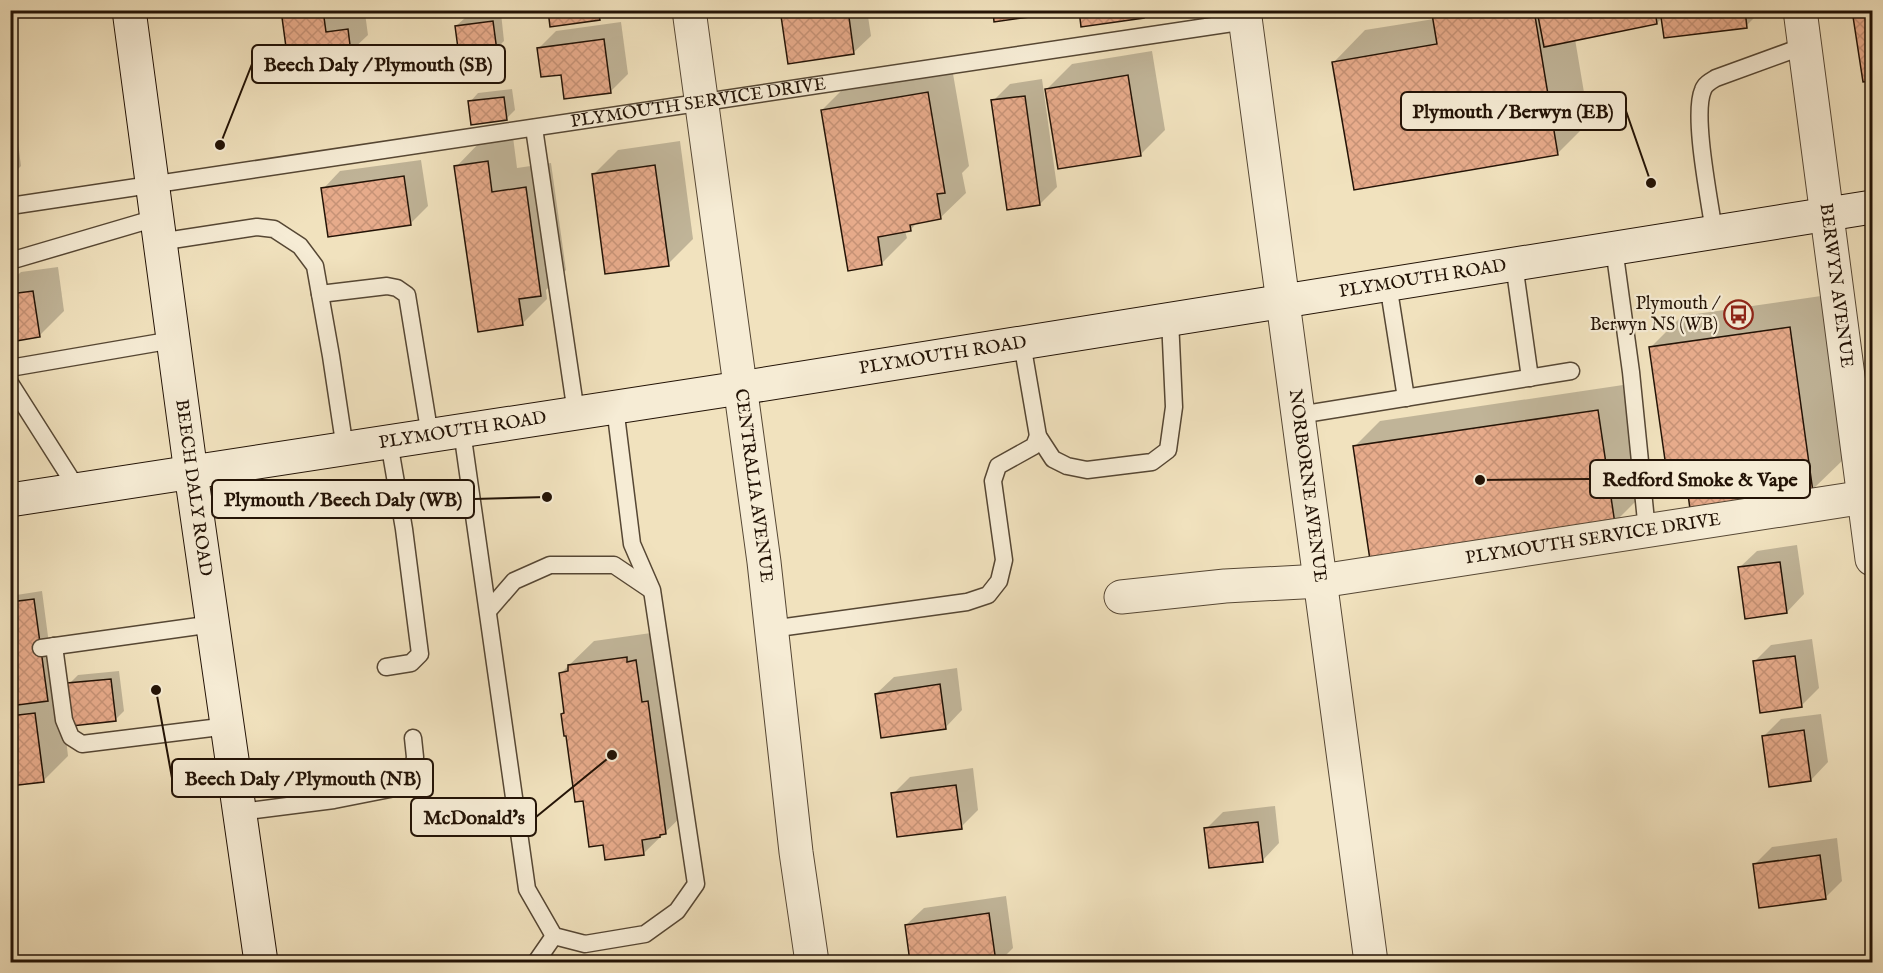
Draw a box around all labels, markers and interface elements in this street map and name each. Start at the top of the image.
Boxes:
callout: Beech Daly / Plymouth (SB) [252,45,505,83]
text: Beech Daly / Plymouth (SB) [263,53,493,78]
street label: PLYMOUTH SERVICE DRIVE [569,73,828,133]
callout: Plymouth / Berwyn (EB) [1401,92,1626,130]
text: Plymouth / Berwyn (EB) [1412,100,1614,125]
street label: BERWYN AVENUE [1814,202,1858,369]
street label: PLYMOUTH ROAD [1337,254,1508,304]
place label: Plymouth / Berwyn NS (WB) [1590,293,1721,337]
bus stop icon: Plymouth / Berwyn NS (WB) [1723,298,1755,330]
street label: PLYMOUTH ROAD [858,331,1028,380]
street label: CENTRALIA AVENUE [729,387,778,584]
street label: NORBORNE AVENUE [1283,388,1332,584]
street label: BEECH DALY ROAD [170,398,217,578]
street label: PLYMOUTH ROAD [377,406,548,455]
callout: Redford Smoke & Vape [1590,460,1810,498]
text: Redford Smoke & Vape [1602,468,1799,493]
callout: Plymouth / Beech Daly (WB) [212,480,474,518]
text: Plymouth / Beech Daly (WB) [224,488,462,513]
street label: PLYMOUTH SERVICE DRIVE [1464,508,1722,570]
callout: Beech Daly / Plymouth (NB) [172,759,433,797]
text: Beech Daly / Plymouth (NB) [185,767,421,792]
callout: McDonald's [411,798,536,836]
text: McDonald's [423,806,525,831]

